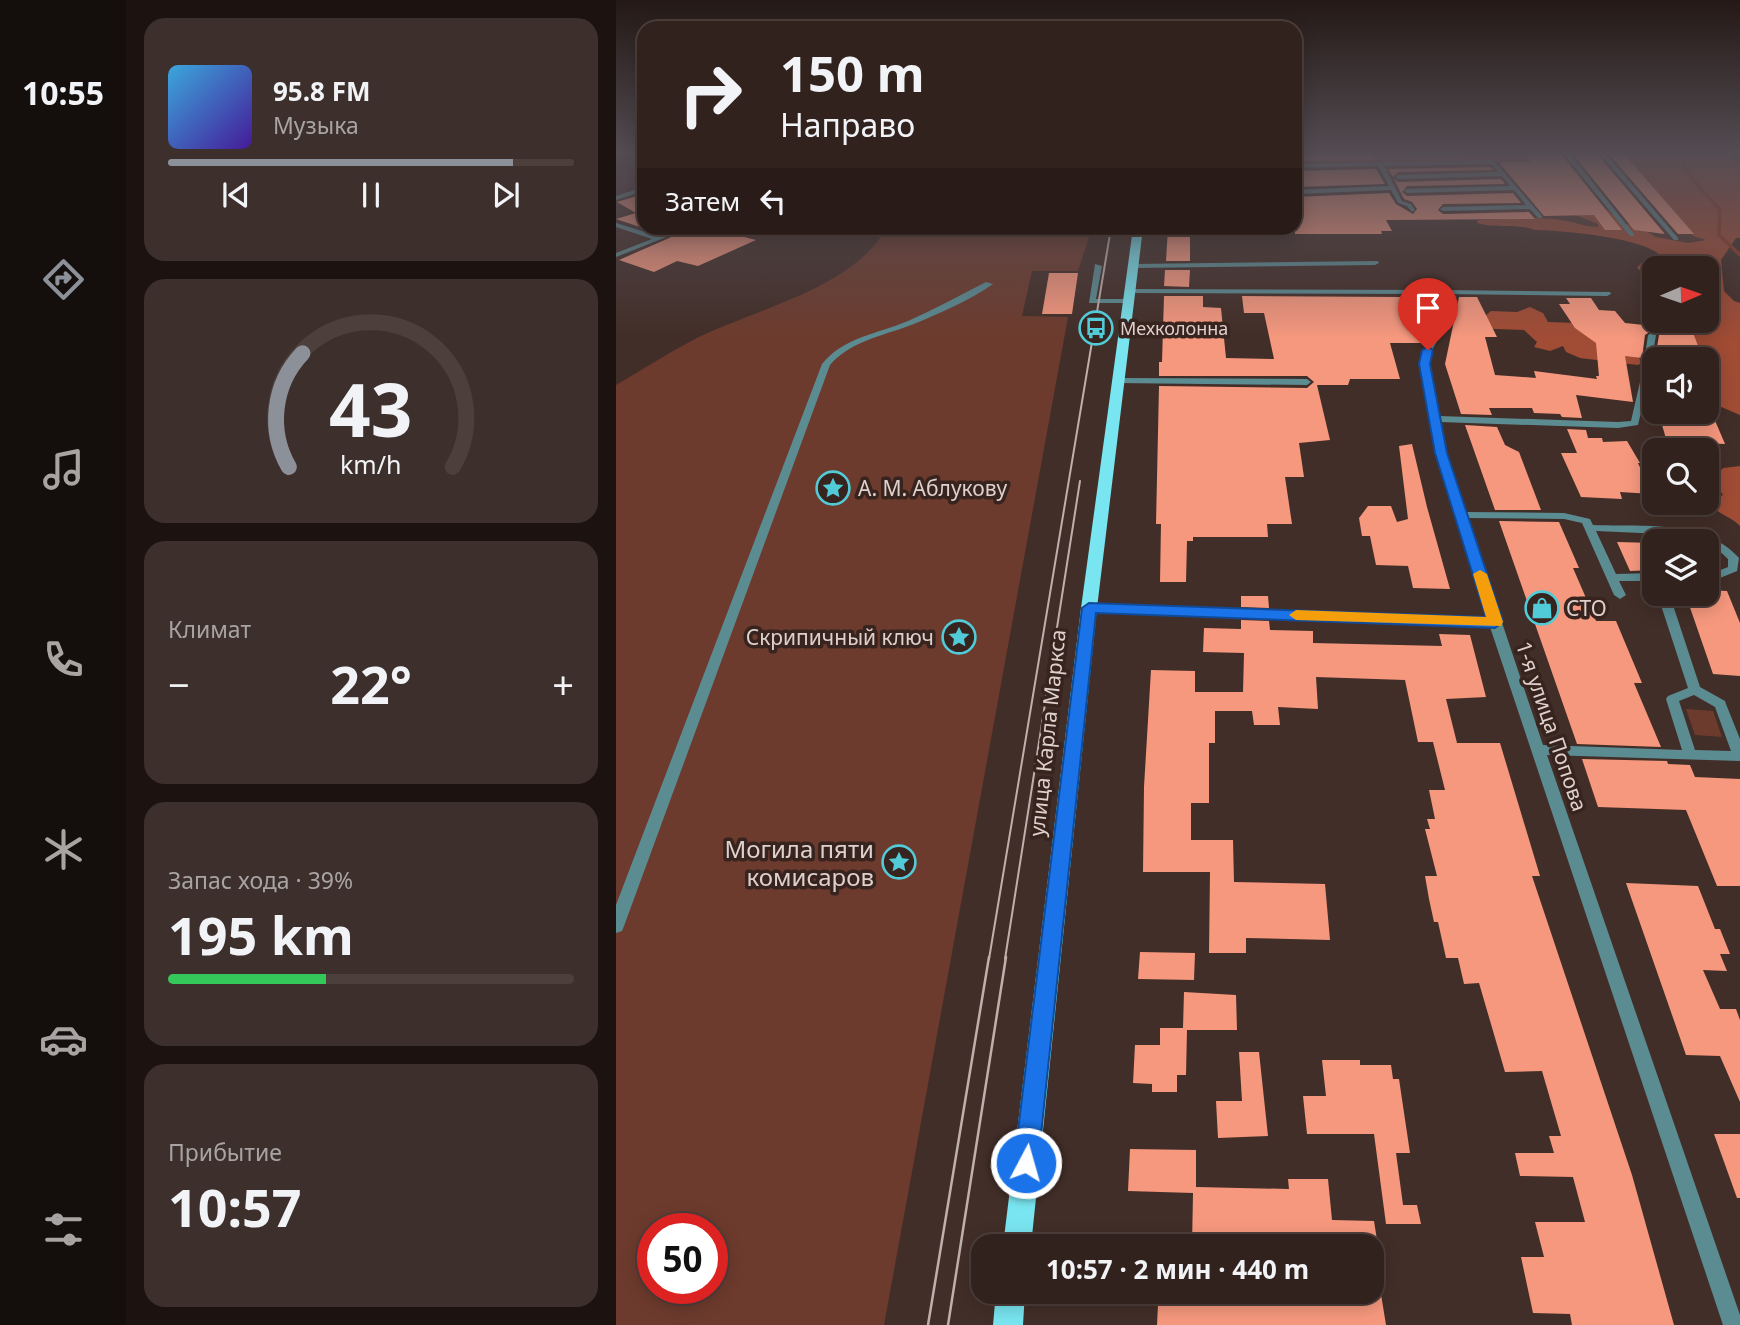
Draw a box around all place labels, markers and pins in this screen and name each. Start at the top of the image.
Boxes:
pin [1398,278,1458,350]
bus stop icon: Мехколонна [1077,309,1115,347]
place label: Мехколонна [1120,316,1228,340]
place icon: А. М. Аблукову [814,469,852,507]
place label: А. М. Аблукову [858,474,1007,502]
shop icon: СТО [1523,589,1561,627]
place label: СТО [1566,594,1607,622]
place icon: Скрипичный ключ [940,618,978,656]
place label: Скрипичный ключ [746,623,934,651]
place label: Могила пяти комисаров [724,832,874,893]
place icon: Могила пяти комисаров [880,843,918,881]

